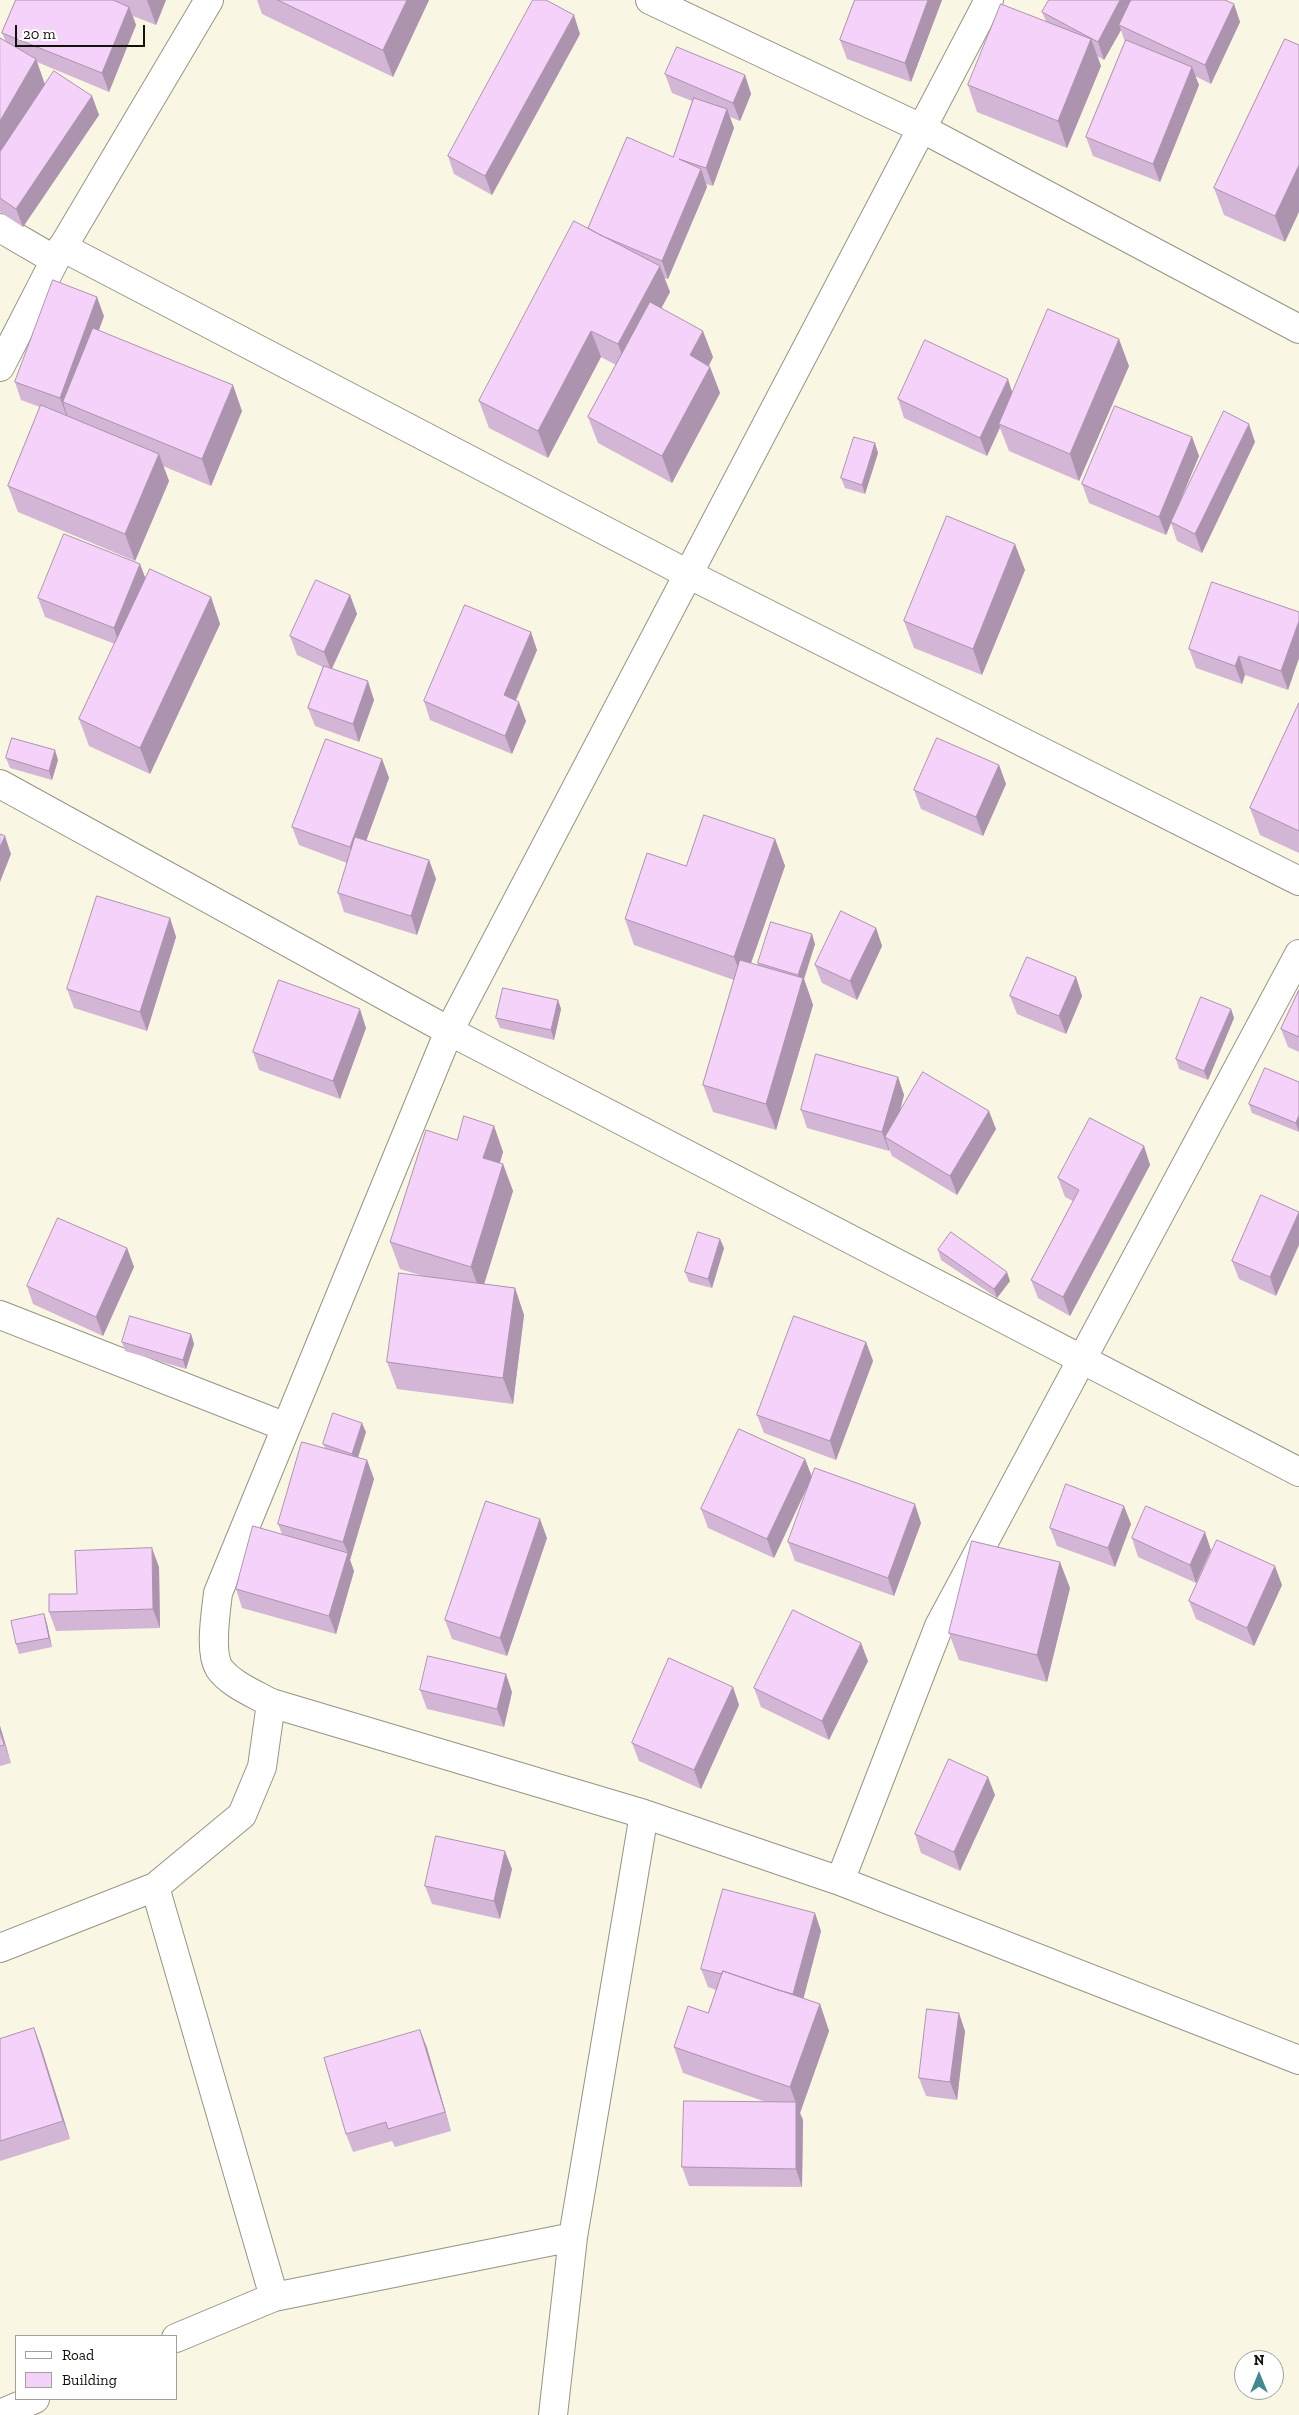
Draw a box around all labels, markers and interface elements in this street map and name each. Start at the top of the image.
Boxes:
scale bar [18,15,148,47]
text: 20 m [23,25,56,43]
legend [15,2335,178,2400]
text: Road [62,2346,94,2364]
north arrow [1234,2350,1284,2400]
text: N [1254,2352,1264,2369]
text: Building [62,2371,117,2389]

